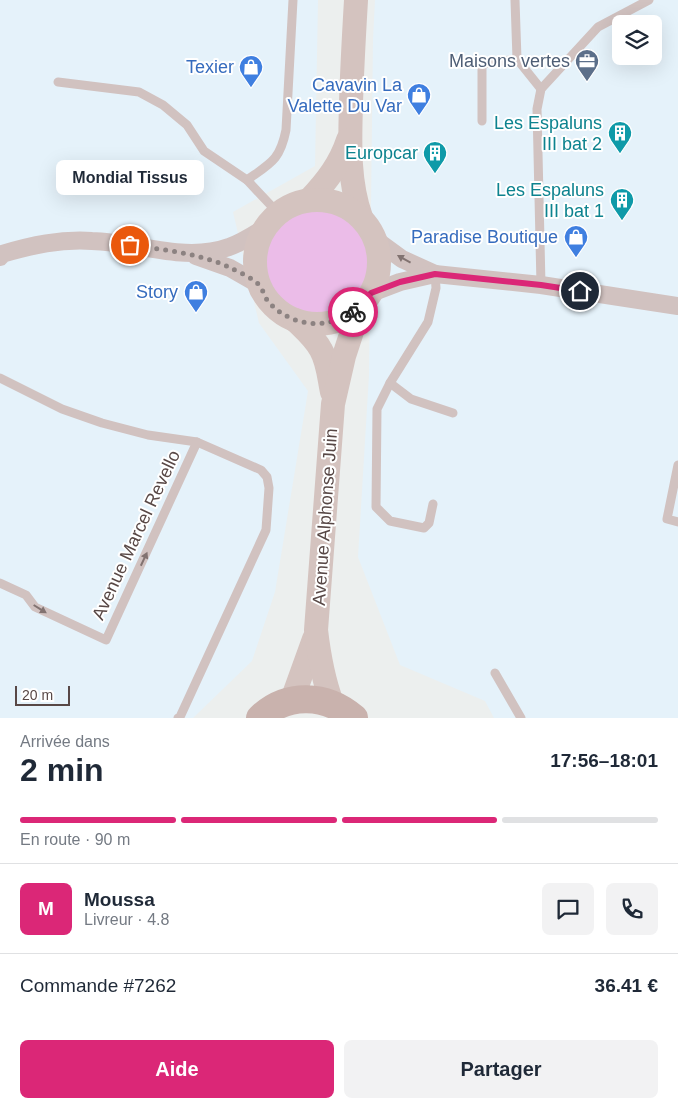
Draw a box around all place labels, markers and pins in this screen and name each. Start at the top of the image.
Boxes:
office icon: Maisons vertes [574,48,600,82]
place label: Maisons vertes [449,51,570,71]
shop icon: Texier [238,54,264,88]
place label: Texier [186,57,234,77]
place label: Cavavin La Valette Du Var [288,75,403,116]
shop icon: Cavavin La Valette Du Var [406,82,432,116]
place label: Les Espaluns III bat 2 [494,113,602,154]
building icon: Les Espaluns III bat 2 [607,120,633,154]
building icon: Europcar [422,140,448,174]
place label: Europcar [345,143,418,163]
callout: Mondial Tissus [56,160,204,195]
place label: Les Espaluns III bat 1 [496,180,604,221]
building icon: Les Espaluns III bat 1 [609,187,635,221]
pin [109,224,151,266]
shop icon: Paradise Boutique [563,224,589,258]
place label: Paradise Boutique [411,227,558,247]
pin [559,270,601,312]
shop icon: Story [183,279,209,313]
place label: Story [136,282,178,302]

